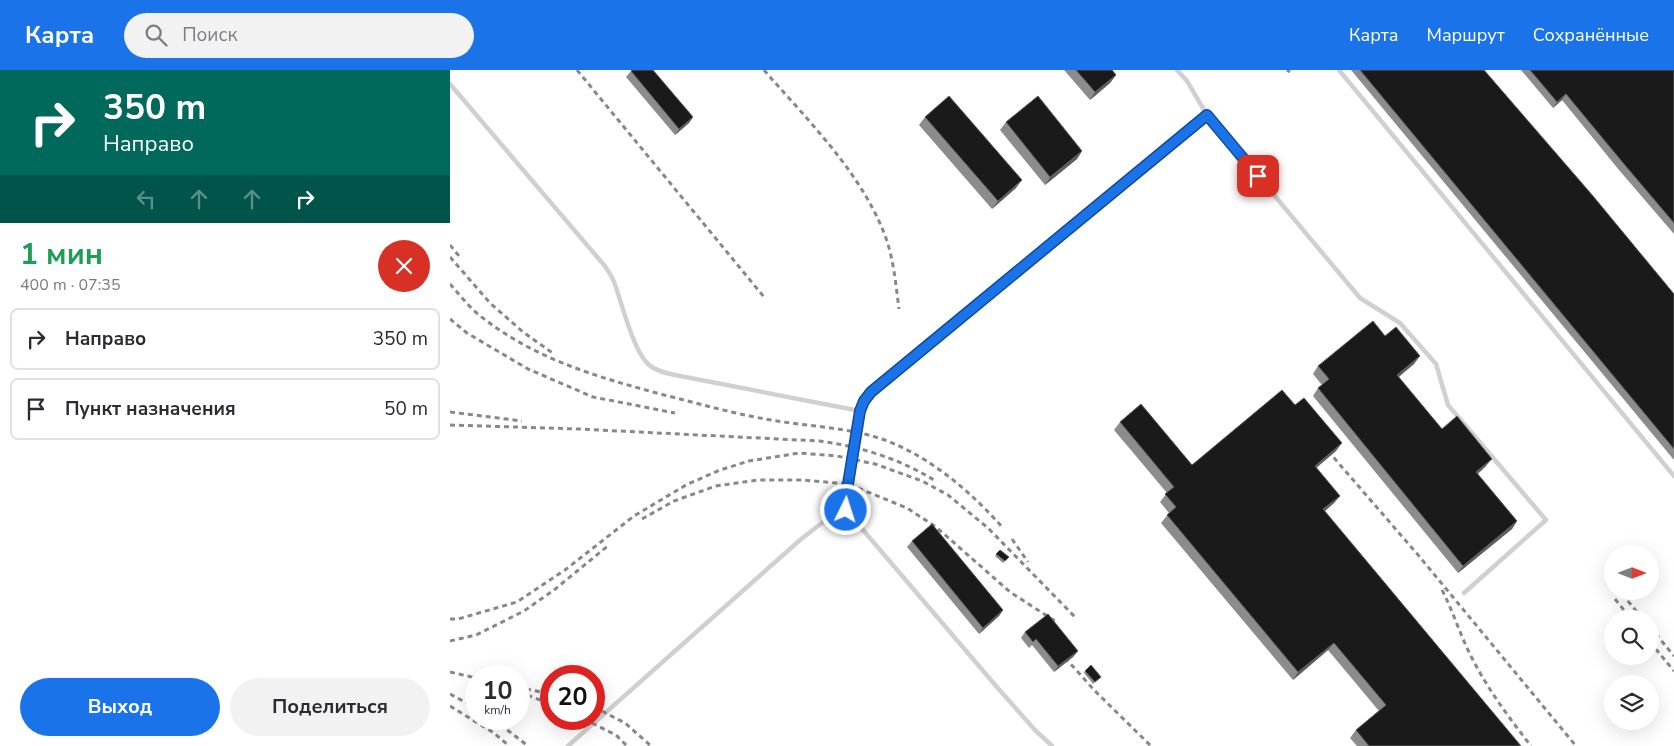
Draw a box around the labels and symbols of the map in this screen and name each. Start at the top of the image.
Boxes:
pin [1237,155,1279,197]
position arrow [819,483,871,535]
north arrow [1604,545,1659,600]
speed limit sign: 20 [540,665,605,730]

